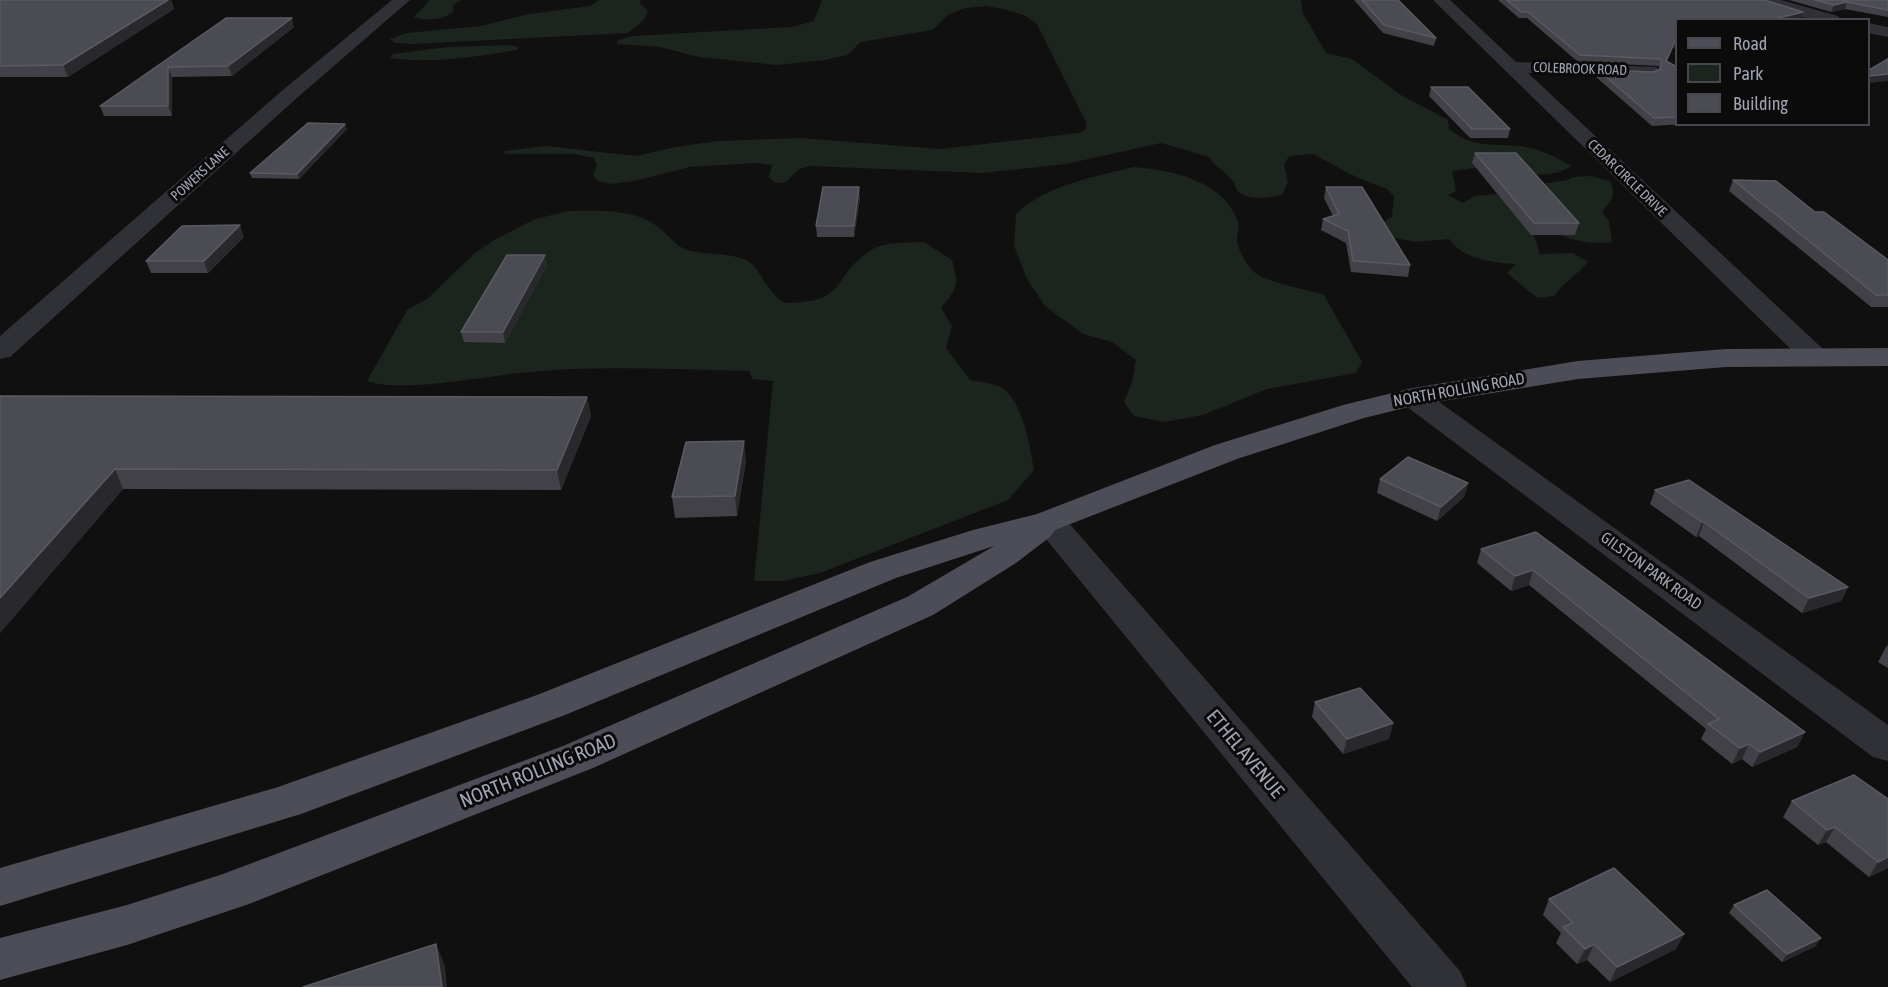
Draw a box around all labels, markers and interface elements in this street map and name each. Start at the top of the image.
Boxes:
legend [1675,18,1870,126]
text: Road [1733,33,1767,54]
street label: COLEBROOK ROAD [1533,59,1627,79]
text: Park [1733,63,1763,84]
text: Building [1733,93,1788,114]
street label: CEDAR CIRCLE DRIVE [1584,136,1670,220]
street label: POWERS LANE [168,144,232,204]
street label: NORTH ROLLING ROAD [1392,369,1526,411]
street label: GILSTON PARK ROAD [1597,528,1705,614]
street label: ETHEL AVENUE [1201,705,1289,803]
street label: NORTH ROLLING ROAD [456,729,620,813]

